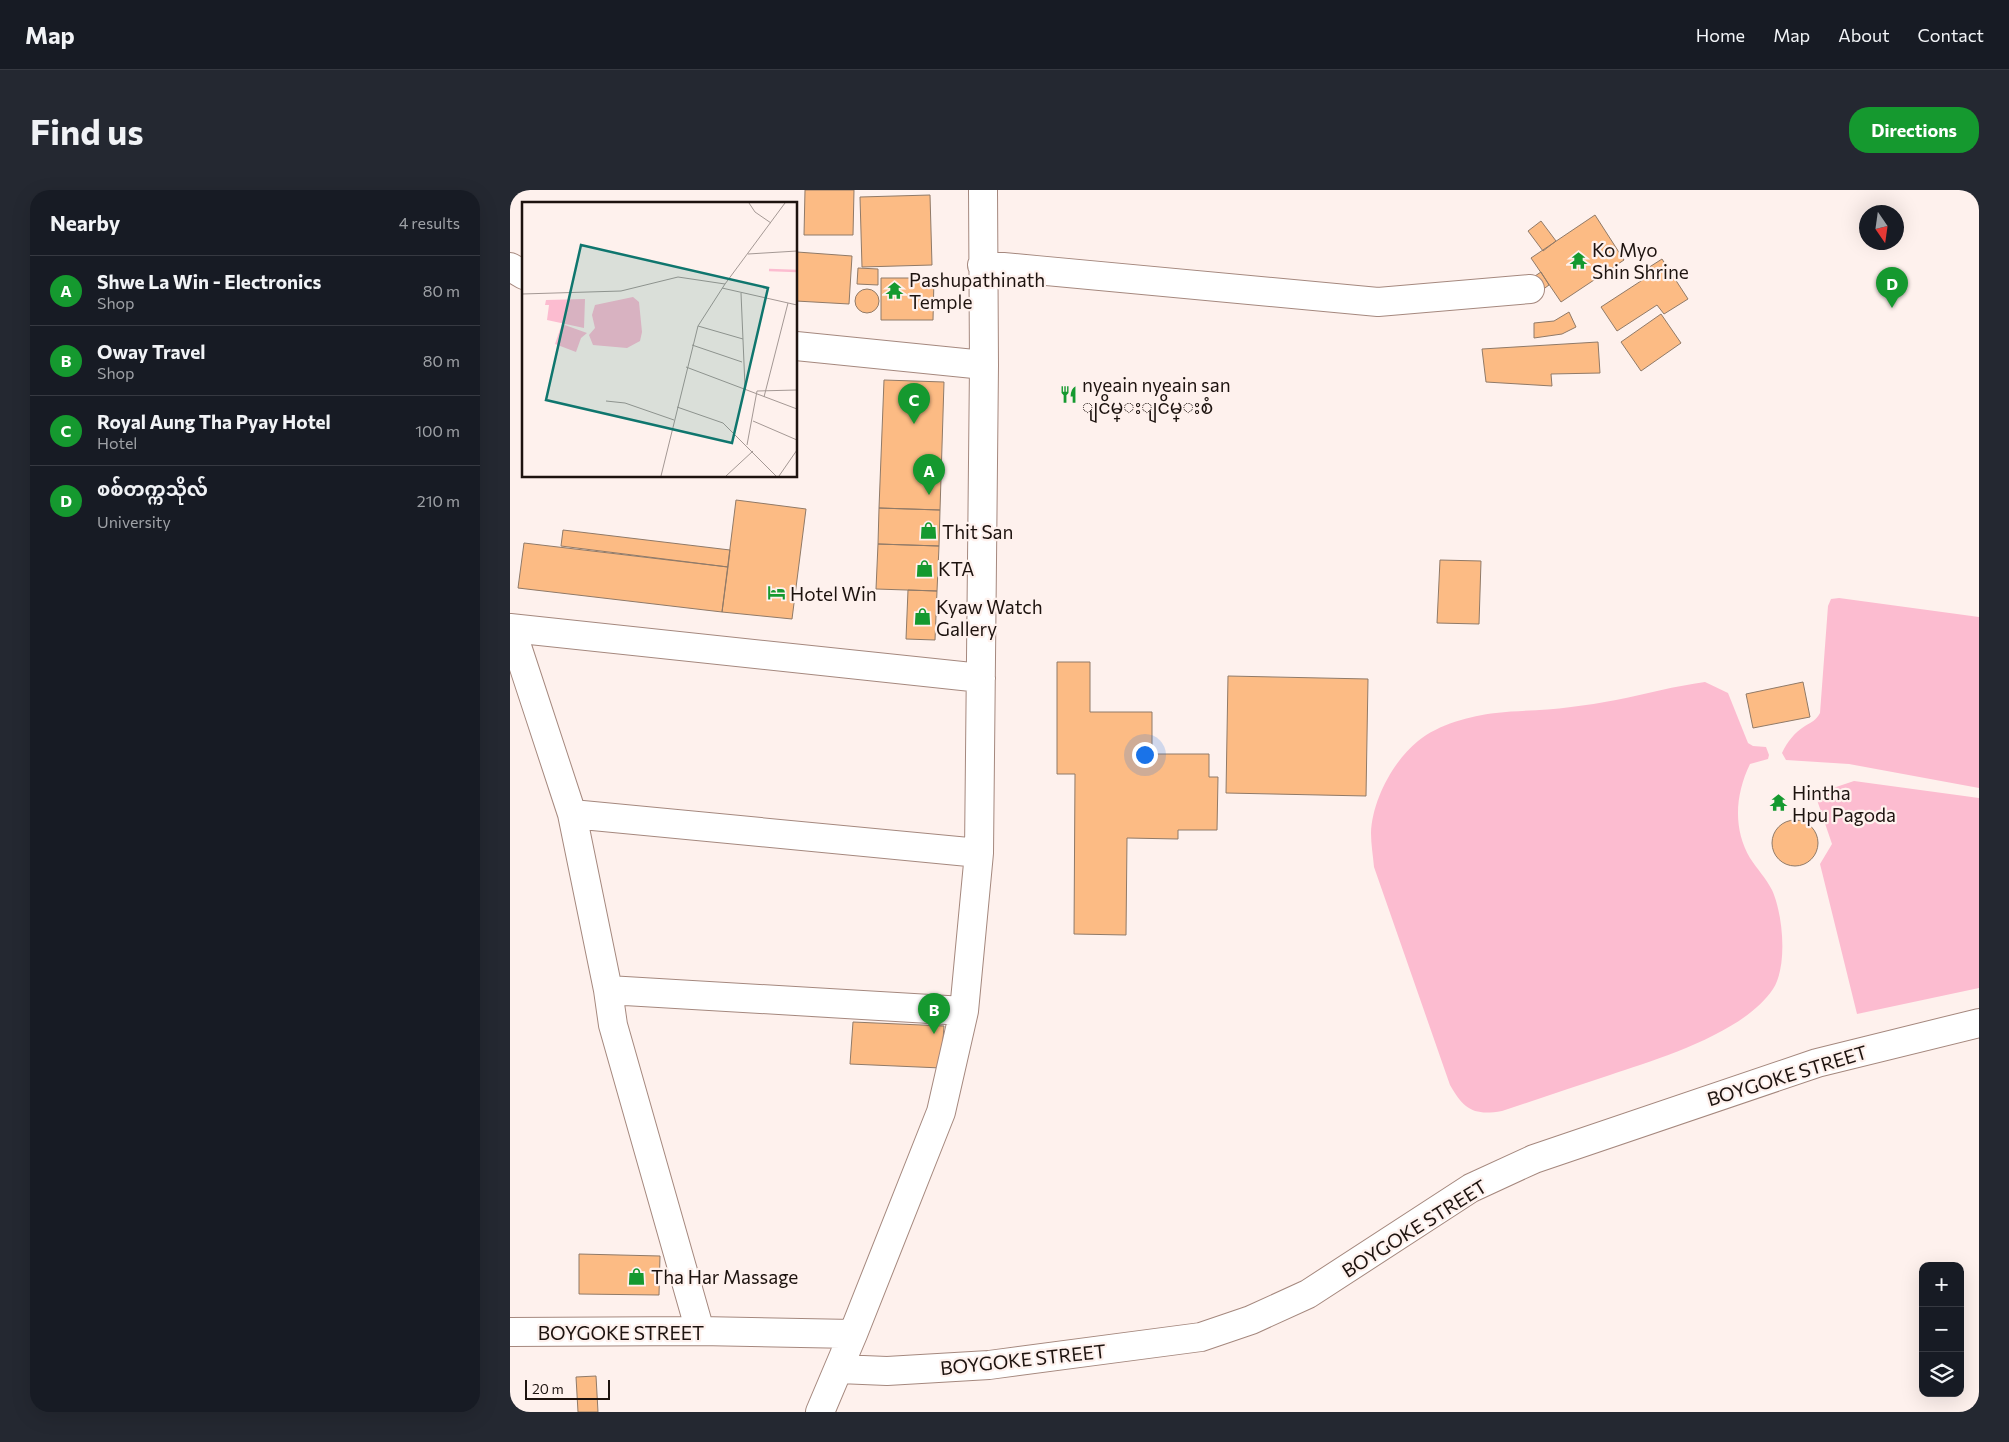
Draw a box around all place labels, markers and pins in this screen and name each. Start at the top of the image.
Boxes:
place label: Ko Myo Shin Shrine [1592,238,1689,283]
temple icon: Ko Myo Shin Shrine [1568,250,1588,270]
pin: D [1876,267,1908,308]
place label: Pashupathinath Temple [909,268,1045,313]
temple icon: Pashupathinath Temple [885,280,905,300]
place label: nyeain nyeain san ျငိမ္းျငိမ္းစံ [1082,373,1231,423]
pin: C [898,383,930,424]
restaurant icon: nyeain nyeain san ျငိမ္းျငိမ္းစံ [1058,385,1078,405]
pin: A [913,454,945,495]
place label: Thit San [942,520,1013,543]
shop icon: Thit San [918,521,938,541]
place label: KTA [938,557,974,580]
shop icon: KTA [914,558,934,578]
place label: Hotel Win [790,582,877,605]
hotel icon: Hotel Win [766,583,786,603]
place label: Kyaw Watch Gallery [936,595,1043,640]
shop icon: Kyaw Watch Gallery [912,607,932,627]
place label: Hintha Hpu Pagoda [1792,781,1896,826]
temple icon: Hintha Hpu Pagoda [1768,793,1788,813]
pin: B [918,993,950,1034]
place label: Tha Har Massage [651,1265,798,1288]
shop icon: Tha Har Massage [627,1266,647,1286]

